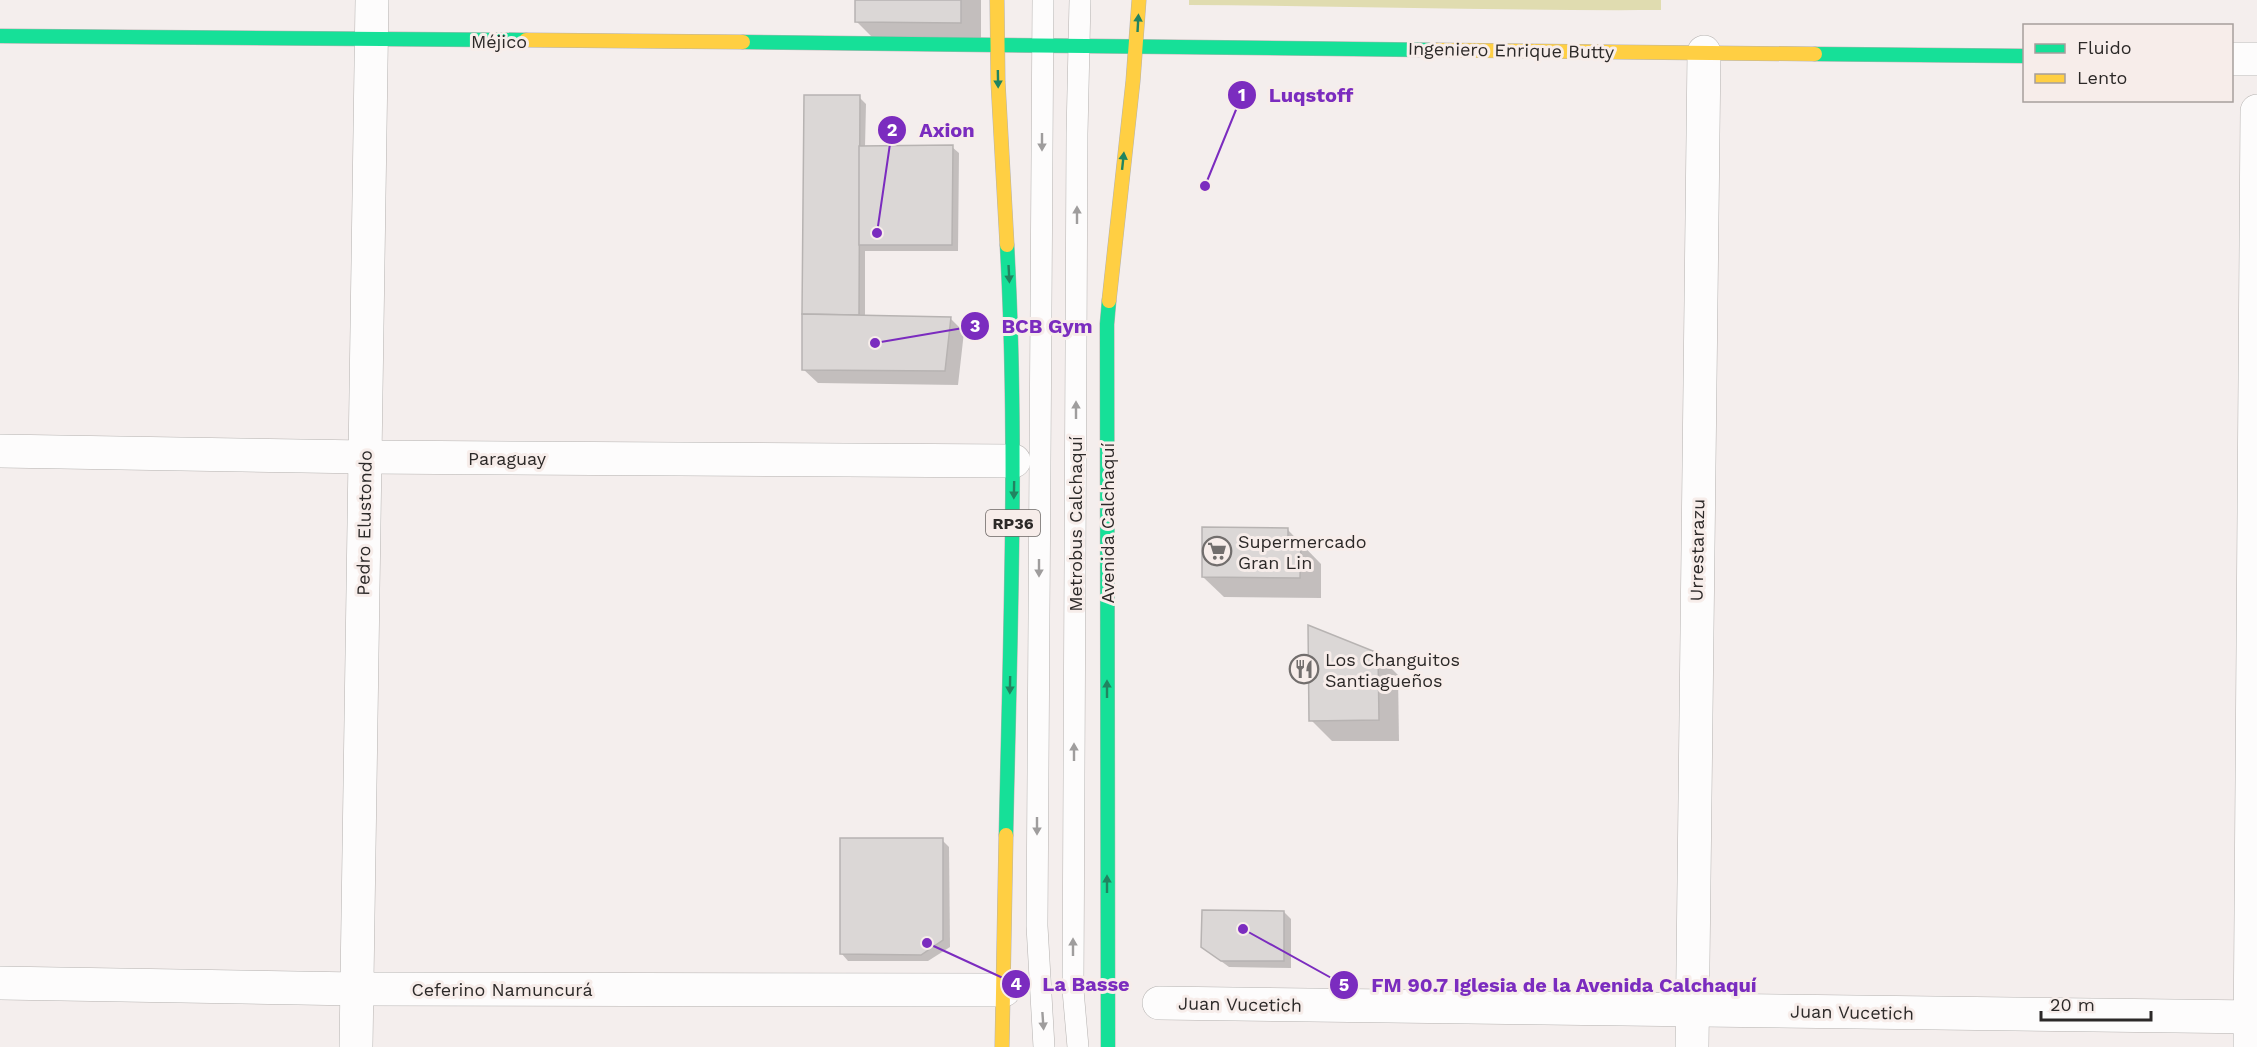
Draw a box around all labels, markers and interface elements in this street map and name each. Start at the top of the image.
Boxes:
one-way arrow [1133,13,1142,32]
legend [2023,24,2233,102]
street label: Méjico [471,31,527,52]
text: Fluido [2077,37,2131,58]
street label: Ingeniero Enrique Butty [1408,38,1615,62]
text: Lento [2077,67,2127,88]
one-way arrow [993,70,1003,89]
callout: Luqstoff [1227,76,1366,114]
text: Luqstoff [1269,83,1354,107]
text: 1 [1238,84,1246,105]
callout: Axion [877,111,987,149]
text: Axion [919,118,975,142]
text: 2 [887,119,897,140]
one-way arrow [1037,133,1047,152]
one-way arrow [1119,152,1128,171]
one-way arrow [1072,205,1081,224]
one-way arrow [1004,265,1013,284]
callout: BCB Gym [960,307,1105,345]
text: BCB Gym [1001,314,1093,338]
text: 3 [970,315,980,336]
one-way arrow [1071,400,1080,419]
street label: Metrobus Calchaquí [1065,436,1086,612]
street label: Avenida Calchaquí [1097,442,1118,603]
street label: Paraguay [468,448,547,469]
street label: Pedro Elustondo [352,450,376,596]
one-way arrow [1009,481,1018,500]
street label: Urrestarazu [1686,498,1708,602]
road number: RP36 [986,510,1040,536]
place label: Supermercado Gran Lin [1238,531,1367,573]
supermarket icon: Supermercado Gran Lin [1201,535,1233,567]
one-way arrow [1034,559,1044,578]
place label: Los Changuitos Santiagueños [1325,649,1460,691]
restaurant icon: Los Changuitos Santiagueños [1288,653,1320,685]
one-way arrow [1005,676,1014,695]
one-way arrow [1102,679,1112,698]
one-way arrow [1069,742,1079,761]
one-way arrow [1032,817,1042,836]
one-way arrow [1102,874,1112,893]
one-way arrow [1068,937,1078,956]
callout: La Basse [1001,965,1142,1003]
callout: FM 90.7 Iglesia de la Avenida Calchaquí [1329,966,1769,1004]
text: La Basse [1042,972,1130,996]
text: 4 [1010,973,1022,994]
text: FM 90.7 Iglesia de la Avenida Calchaquí [1371,973,1757,997]
text: 5 [1339,974,1349,995]
street label: Ceferino Namuncurá [411,979,593,1000]
scale bar [2041,984,2150,1022]
street label: Juan Vucetich [1178,992,1302,1016]
text: 20 m [2050,994,2095,1015]
street label: Juan Vucetich [1790,1000,1914,1024]
one-way arrow [1038,1012,1047,1031]

